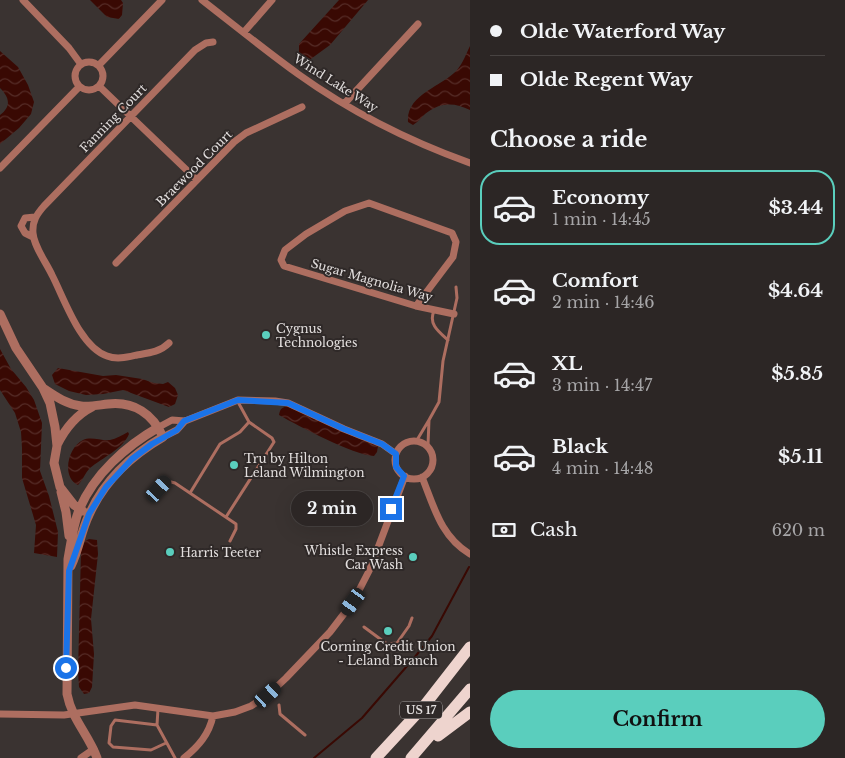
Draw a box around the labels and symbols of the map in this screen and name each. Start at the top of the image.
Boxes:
street label: Wind Lake Way [290,50,381,115]
street label: Fanning Court [77,80,150,155]
street label: Braewood Court [153,127,235,209]
street label: Sugar Magnolia Way [309,255,435,305]
place label: Cygnus Technologies [276,321,357,350]
marker: Cygnus Technologies [260,329,272,341]
place label: Tru by Hilton Leland Wilmington [244,451,365,480]
marker: Tru by Hilton Leland Wilmington [228,459,240,471]
car [143,473,174,505]
callout: 2 min [291,492,374,526]
route end [380,498,402,520]
place label: Whistle Express Car Wash [304,543,403,572]
place label: Harris Teeter [180,545,261,560]
marker: Harris Teeter [164,546,176,558]
marker: Whistle Express Car Wash [407,551,419,563]
car [338,585,367,619]
marker: Corning Credit Union - Leland Branch [382,625,394,637]
place label: Corning Credit Union - Leland Branch [320,639,456,668]
route start [55,657,77,679]
car [251,679,284,711]
road number: US 17 [400,702,442,718]

